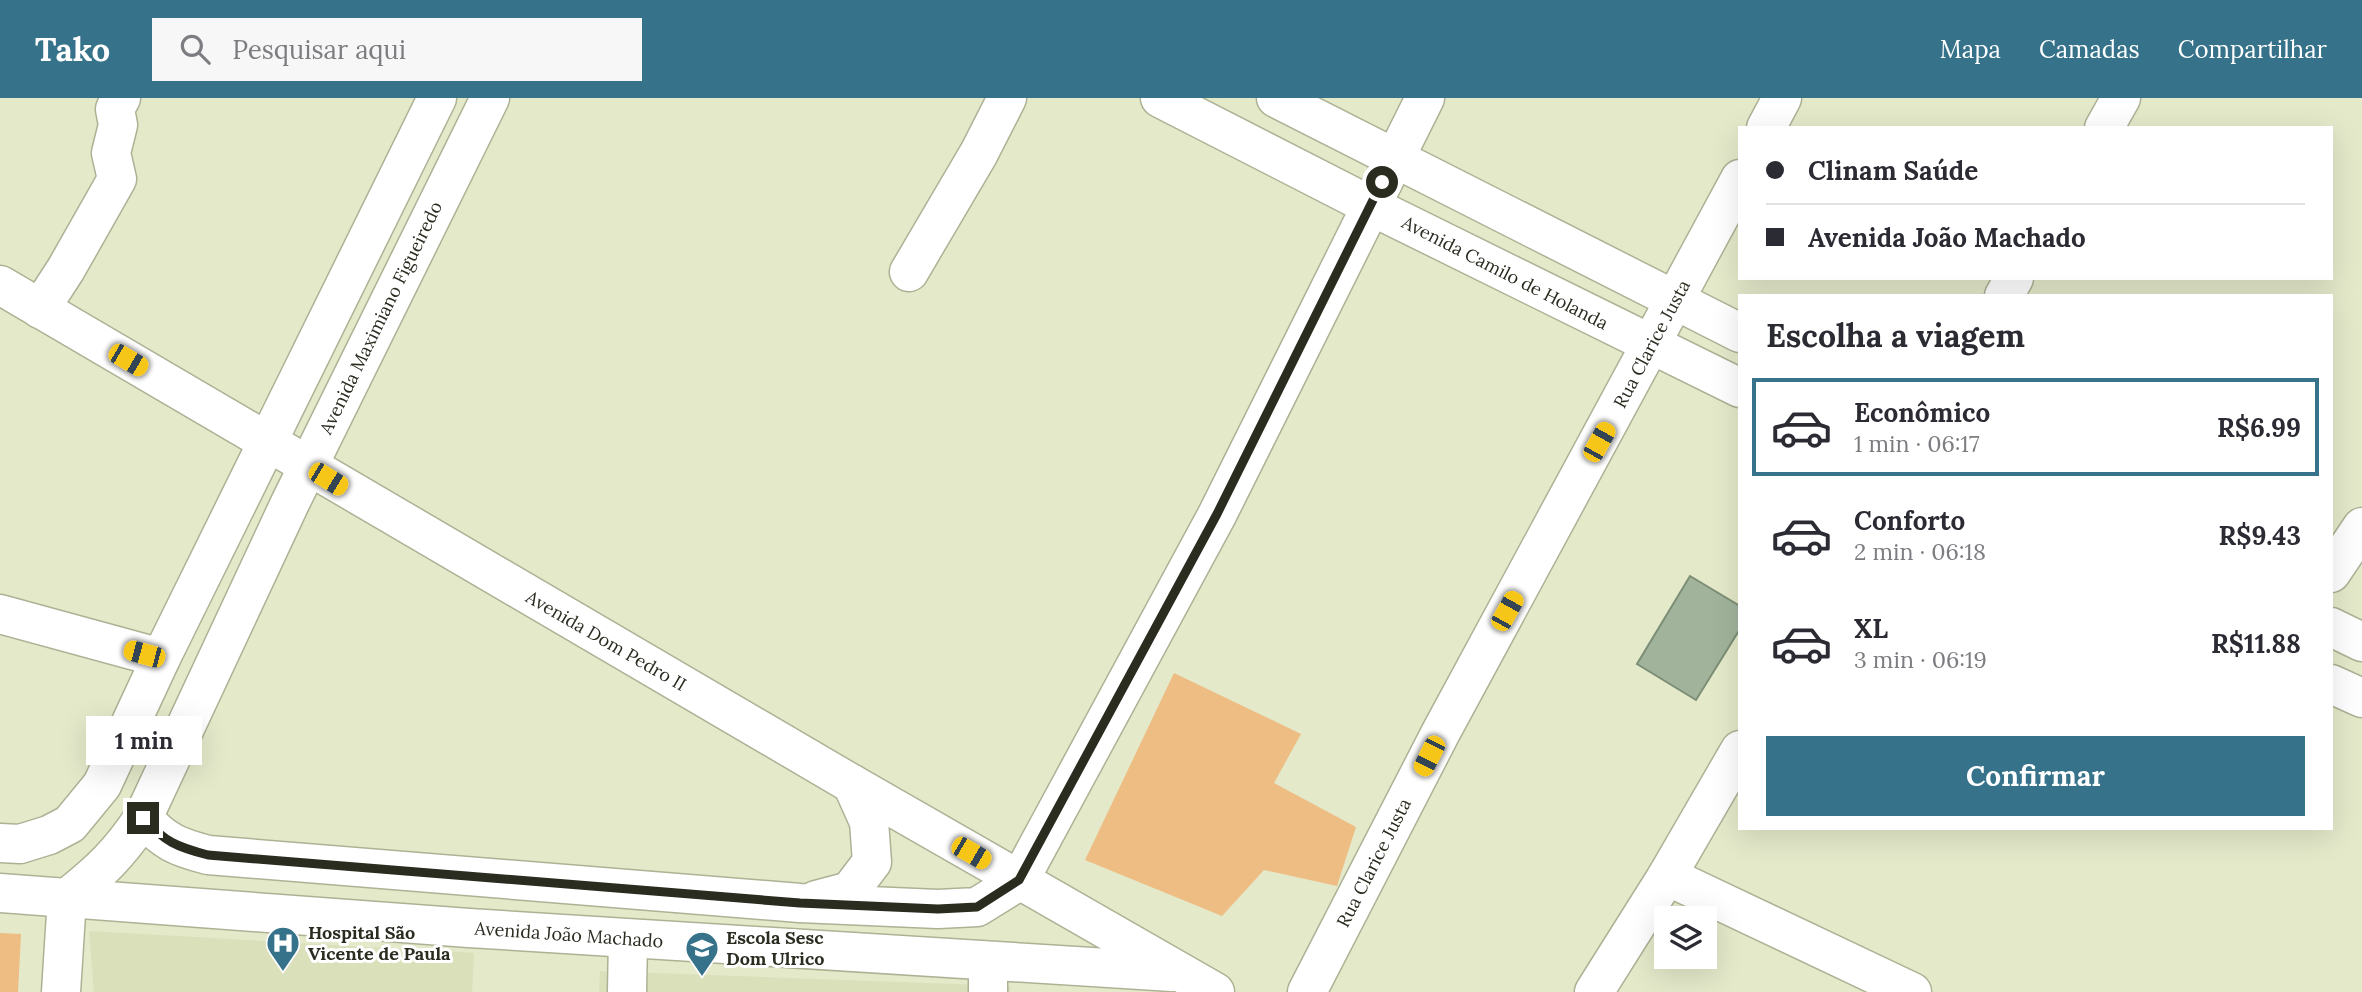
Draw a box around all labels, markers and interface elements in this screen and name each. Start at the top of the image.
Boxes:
search box [152,18,642,81]
text: Tako [35,28,110,70]
icon: search [176,30,214,68]
text: Pesquisar aqui [232,33,406,66]
text: Mapa [1940,34,2001,65]
text: Camadas [2039,34,2140,65]
text: Compartilhar [2178,34,2327,65]
text: Clinam Saúde [1808,154,1978,187]
route start [1366,166,1398,198]
street label: Avenida Maximiano Figueiredo [314,197,447,439]
street label: Avenida Camilo de Holanda [1397,210,1612,335]
text: Avenida João Machado [1808,221,2086,254]
street label: Rua Clarice Justa [1608,276,1695,412]
text: Escolha a viagem [1766,315,2025,356]
car [105,340,152,380]
icon: car [1770,396,1833,459]
text: Econômico [1854,396,1990,429]
text: R$6.99 [2217,411,2301,444]
car [1580,419,1619,465]
text: 1 min · 06:17 [1854,429,1980,458]
car [305,459,352,499]
icon: car [1770,504,1833,567]
text: Conforto [1854,504,1965,537]
text: R$9.43 [2218,519,2301,552]
text: 2 min · 06:18 [1854,537,1986,566]
street label: Avenida Dom Pedro II [521,585,691,696]
car [1488,588,1527,634]
icon: car [1770,612,1833,675]
text: XL [1854,612,1888,645]
text: R$11.88 [2211,627,2301,660]
car [121,638,168,670]
text: 3 min · 06:19 [1854,645,1987,674]
callout: 1 min [85,716,201,766]
text: 1 min [115,726,173,755]
car [1411,733,1448,779]
button: Confirmar [1766,736,2305,816]
street label: Rua Clarice Justa [1331,794,1416,931]
route end [127,802,159,834]
car [948,833,995,873]
map controls [1654,906,1717,969]
button: layers [1654,906,1717,969]
street label: Avenida João Machado [473,916,664,953]
place label: Hospital São Vicente de Paula [308,921,451,965]
hospital icon: Hospital São Vicente de Paula [264,924,302,973]
place label: Escola Sesc Dom Ulrico [726,926,824,970]
school or university icon: Escola Sesc Dom Ulrico [683,929,721,978]

